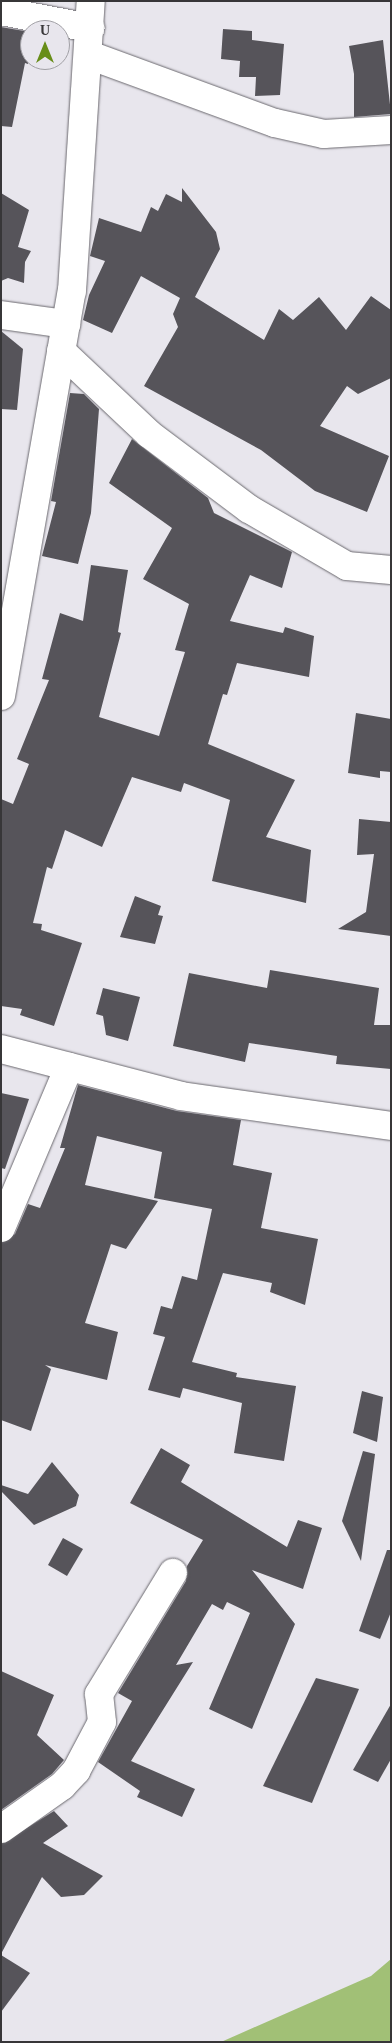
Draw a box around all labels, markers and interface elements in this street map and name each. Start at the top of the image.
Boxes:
north arrow [20,20,70,70]
text: U [40,23,50,38]

